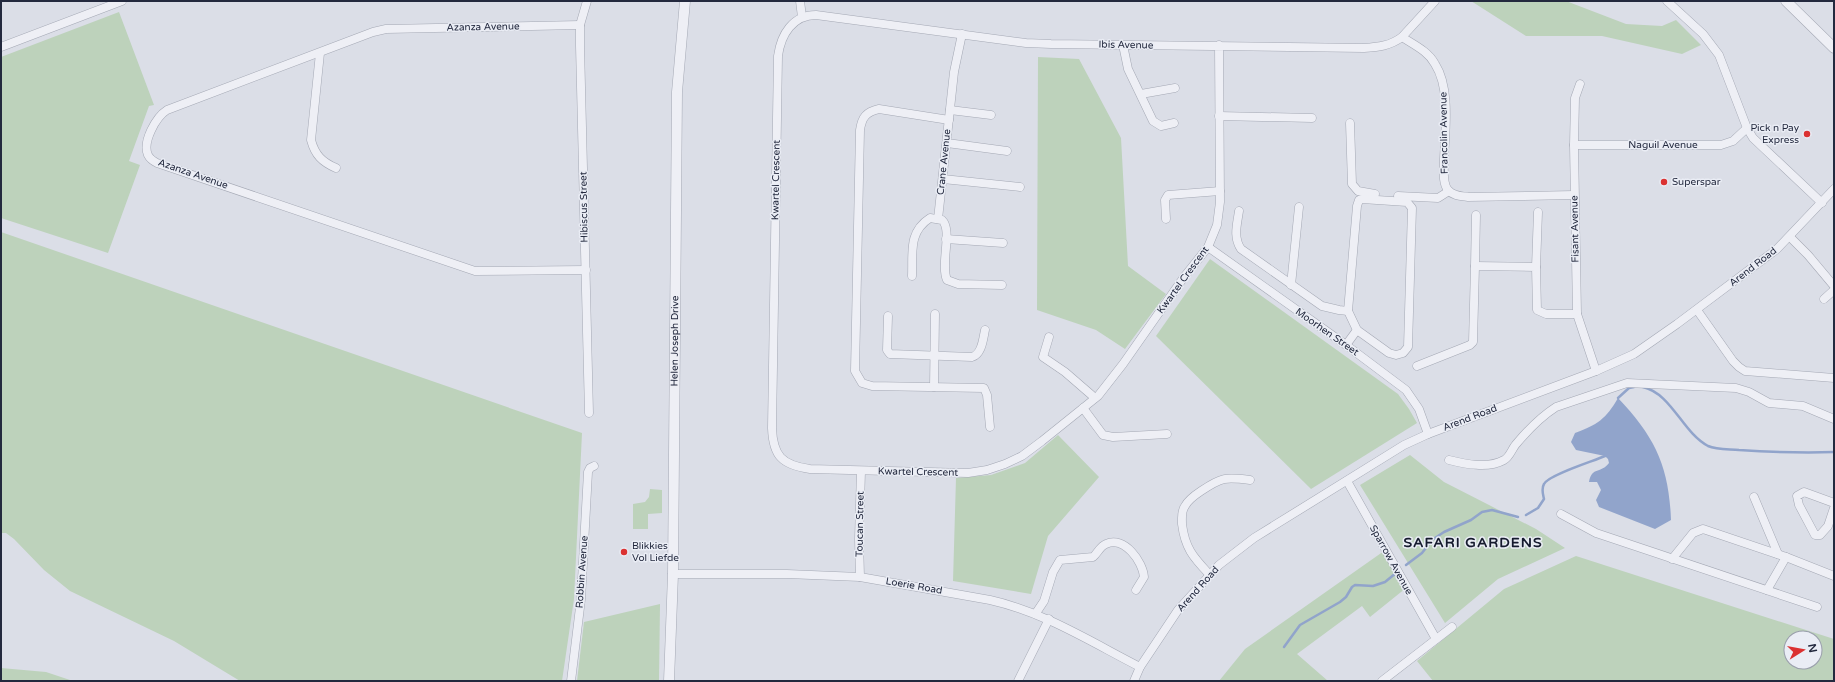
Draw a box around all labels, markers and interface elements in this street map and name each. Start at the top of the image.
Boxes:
street label: Azanza Avenue [446,20,520,34]
street label: Ibis Avenue [1099,39,1154,51]
street label: Francolin Avenue [1437,91,1451,174]
place label: Pick n Pay Express [1750,122,1800,146]
street label: Crane Avenue [935,128,953,196]
marker: Pick n Pay Express [1802,129,1812,139]
street label: Naguil Avenue [1628,139,1698,151]
street label: Kwartel Crescent [769,140,783,220]
street label: Azanza Avenue [156,156,230,192]
street label: Hibiscus Street [577,171,591,243]
place label: Superspar [1672,176,1721,188]
marker: Superspar [1659,177,1669,187]
street label: Fisant Avenue [1568,195,1582,263]
street label: Kwartel Crescent [1155,244,1212,316]
street label: Arend Road [1727,245,1779,289]
street label: Helen Joseph Drive [669,295,681,387]
street label: Moorhen Street [1293,306,1361,358]
street label: Arend Road [1441,402,1499,434]
street label: Kwartel Crescent [878,465,958,479]
street label: Toucan Street [853,491,867,557]
street label: Sparrow Avenue [1367,523,1415,597]
district label: SAFARI GARDENS [1403,534,1543,551]
street label: Robbin Avenue [573,535,591,609]
place label: Blikkies Vol Liefde [632,540,679,564]
marker: Blikkies Vol Liefde [619,547,629,557]
street label: Arend Road [1175,564,1221,614]
street label: Loerie Road [885,575,943,597]
north arrow [1783,630,1823,670]
text: N [1805,643,1820,654]

